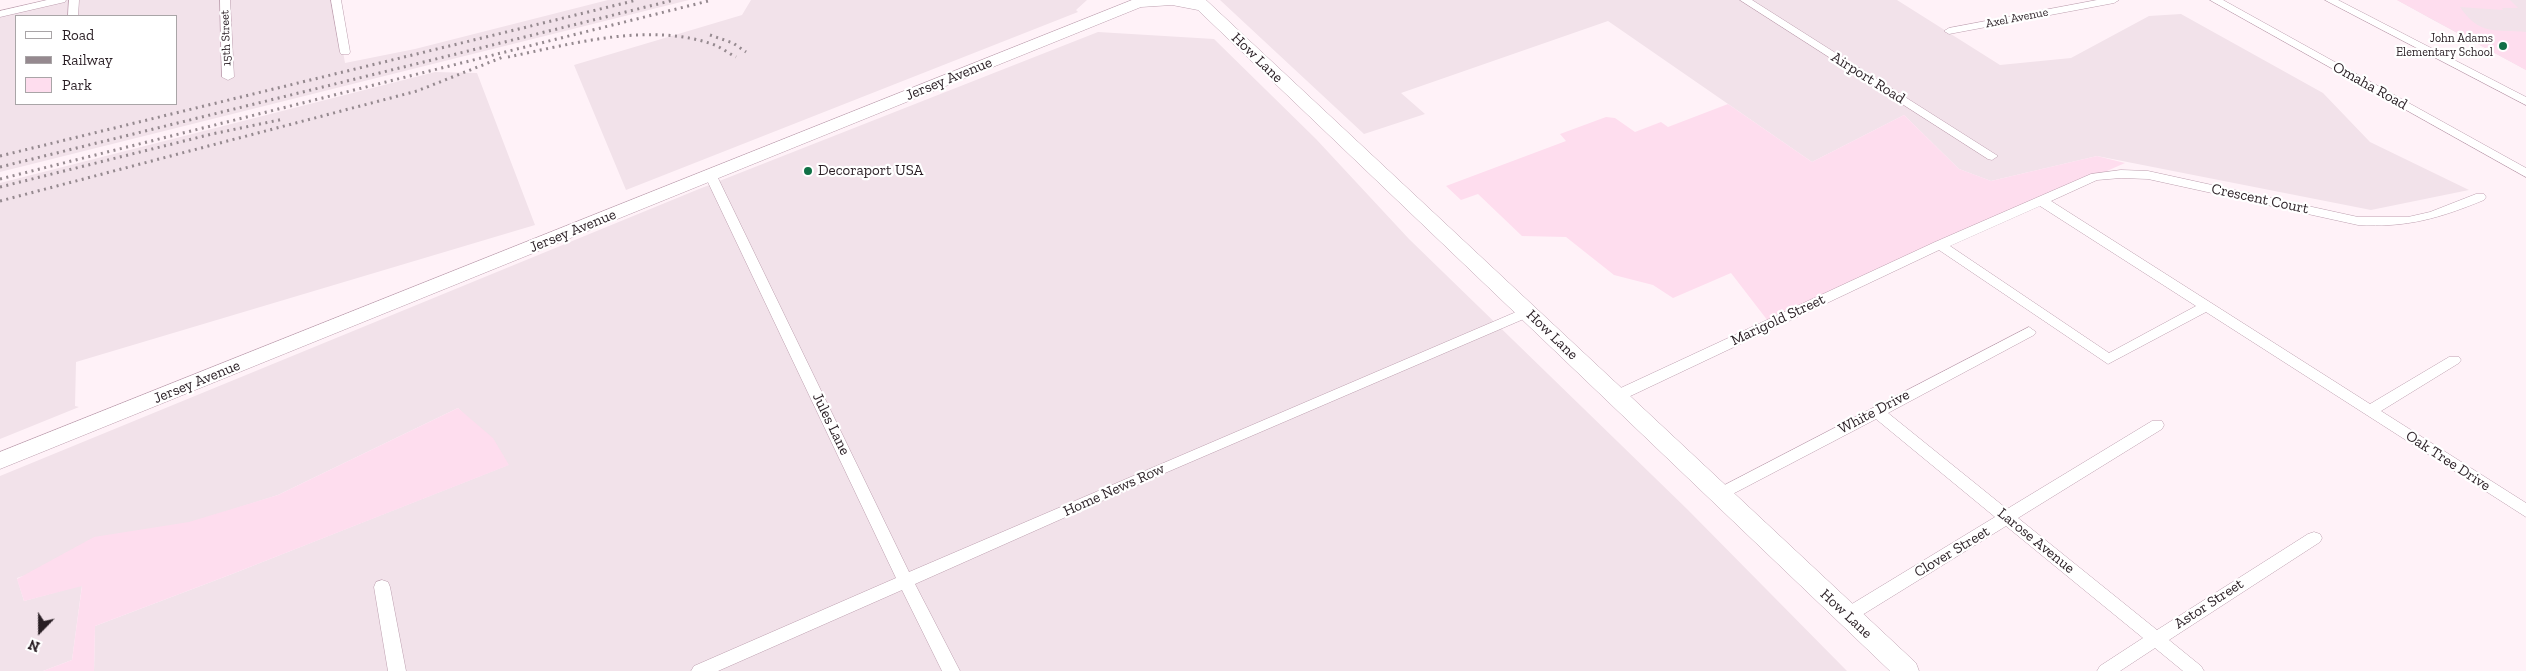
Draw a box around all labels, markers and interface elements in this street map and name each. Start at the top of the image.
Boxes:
street label: Axel Avenue [1985,5,2049,31]
street label: 15th Street [218,10,234,66]
legend [15,15,178,105]
text: Road [62,26,94,44]
street label: How Lane [1228,29,1286,87]
place label: John Adams Elementary School [2396,32,2493,60]
marker: John Adams Elementary School [2497,40,2509,52]
street label: Airport Road [1828,48,1908,108]
text: Railway [62,51,113,69]
street label: Jersey Avenue [903,53,995,105]
street label: Omaha Road [2330,58,2410,114]
text: Park [62,76,92,94]
place label: Decoraport USA [818,162,923,180]
marker: Decoraport USA [802,165,814,177]
street label: Crescent Court [2210,180,2310,218]
street label: Jersey Avenue [527,205,619,257]
street label: Marigold Street [1728,290,1828,350]
street label: How Lane [1523,306,1581,364]
street label: Jersey Avenue [151,356,243,408]
street label: White Drive [1835,386,1913,438]
street label: Jules Lane [808,390,854,458]
street label: Oak Tree Drive [2402,427,2494,495]
street label: Home News Row [1060,460,1168,520]
street label: Larose Avenue [1994,504,2078,578]
street label: Clover Street [1911,522,1993,582]
street label: Astor Street [2171,575,2247,633]
street label: How Lane [1816,585,1876,643]
north arrow [15,606,65,656]
text: N [26,636,42,655]

